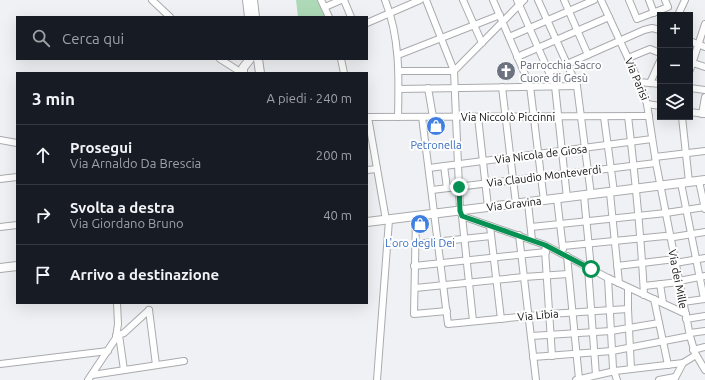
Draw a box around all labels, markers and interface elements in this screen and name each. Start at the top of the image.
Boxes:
map controls [657,12,693,120]
button: + [657,12,693,48]
search box [16,16,368,60]
icon: search [30,27,52,49]
text: Cerca qui [62,30,124,47]
button: − [657,48,693,84]
street label: Via Parisi [623,56,651,102]
place label: Parrocchia Sacro Cuore di Gesù [520,59,601,84]
church icon: Parrocchia Sacro Cuore di Gesù [495,60,517,82]
button: layers [657,84,693,120]
text: 3 min [32,89,75,108]
text: A piedi · 240 m [267,91,352,105]
street label: Via Niccolò Piccinni [461,111,555,123]
shop icon: Petronella [425,115,447,137]
text: Prosegui [70,139,132,156]
place label: Petronella [410,139,462,151]
street label: Via Nicola de Giosa [494,142,588,166]
icon: ahead [32,144,54,166]
text: 200 m [316,148,352,162]
text: Via Arnaldo Da Brescia [70,156,201,170]
street label: Via Claudio Monteverdi [486,163,602,189]
route end [450,178,468,196]
street label: Via Gravina [486,195,542,213]
text: Svolta a destra [70,199,175,216]
icon: right [32,204,54,226]
text: 40 m [323,208,352,222]
shop icon: L'oro degli Dei [409,213,431,235]
text: Via Giordano Bruno [70,216,184,230]
place label: L'oro degli Dei [385,237,455,249]
street label: Via dei Mille [666,248,690,310]
route start [582,260,600,278]
icon: arrive [32,264,54,286]
text: Arrivo a destinazione [70,266,219,283]
street label: Via Libia [517,307,559,323]

